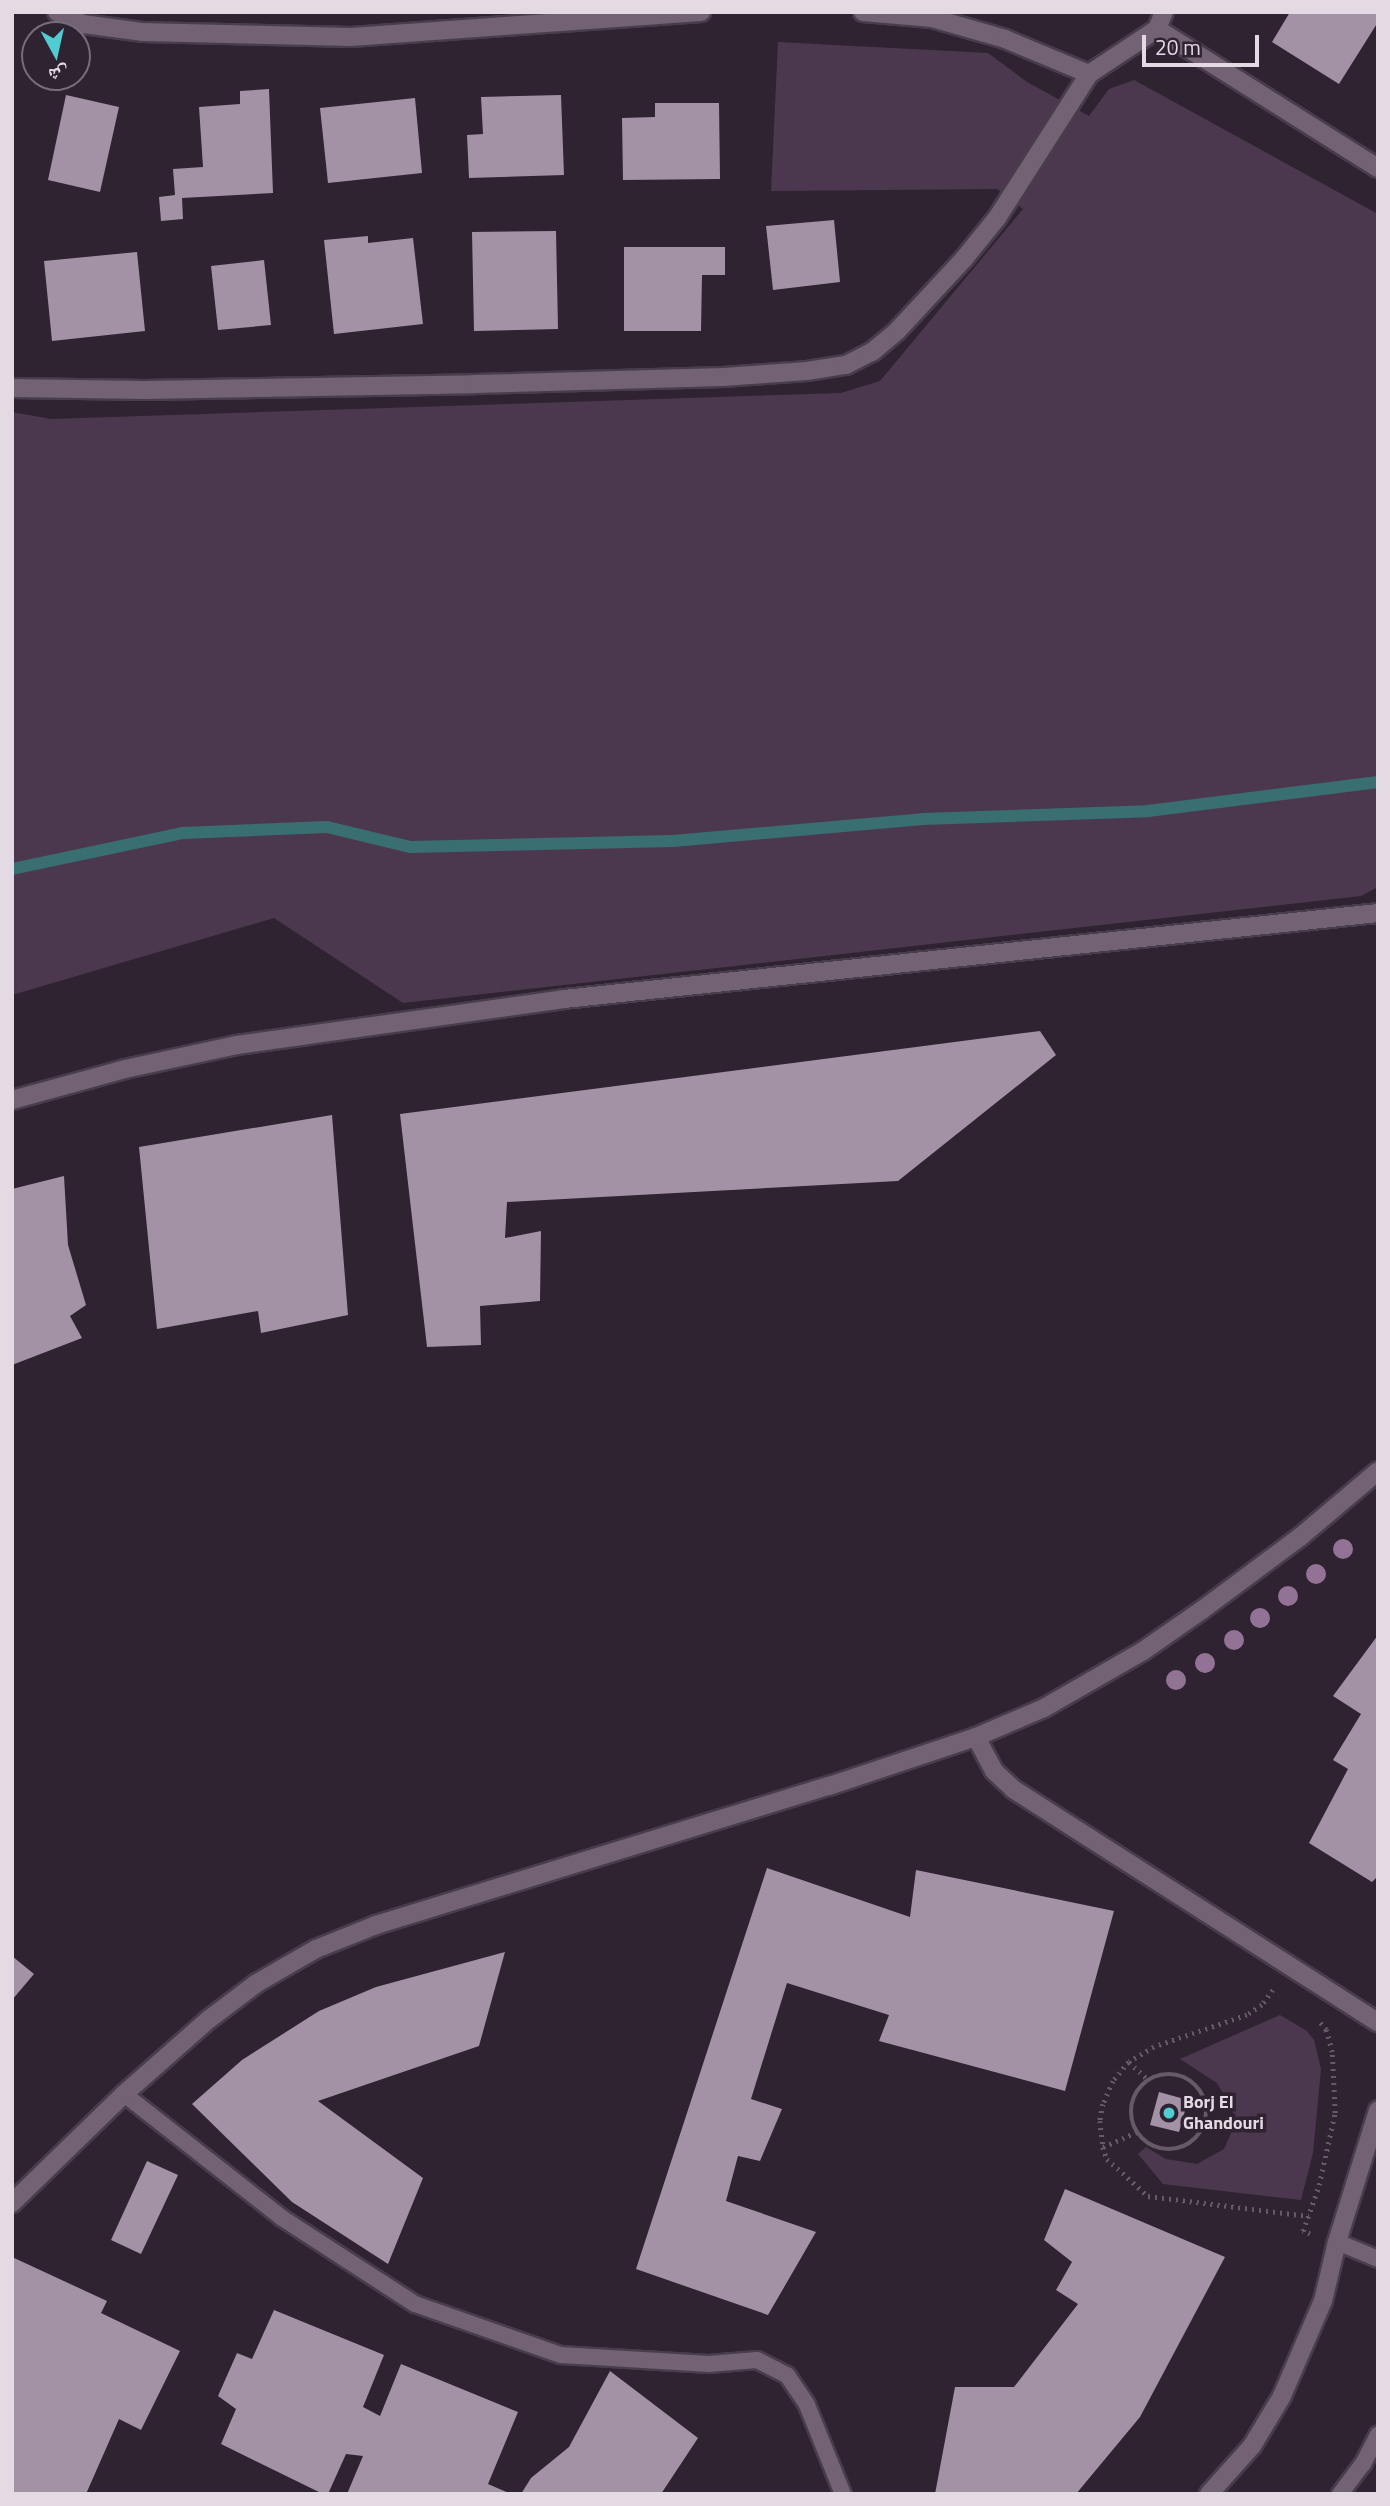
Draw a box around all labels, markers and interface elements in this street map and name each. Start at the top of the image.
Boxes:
north arrow [21,21,91,91]
scale bar [1145,21,1262,65]
text: 20 m [1155,31,1201,63]
text: ش [47,60,71,91]
place label: Borj El Ghandouri [1183,2092,1264,2134]
marker: Borj El Ghandouri [1161,2105,1177,2121]

